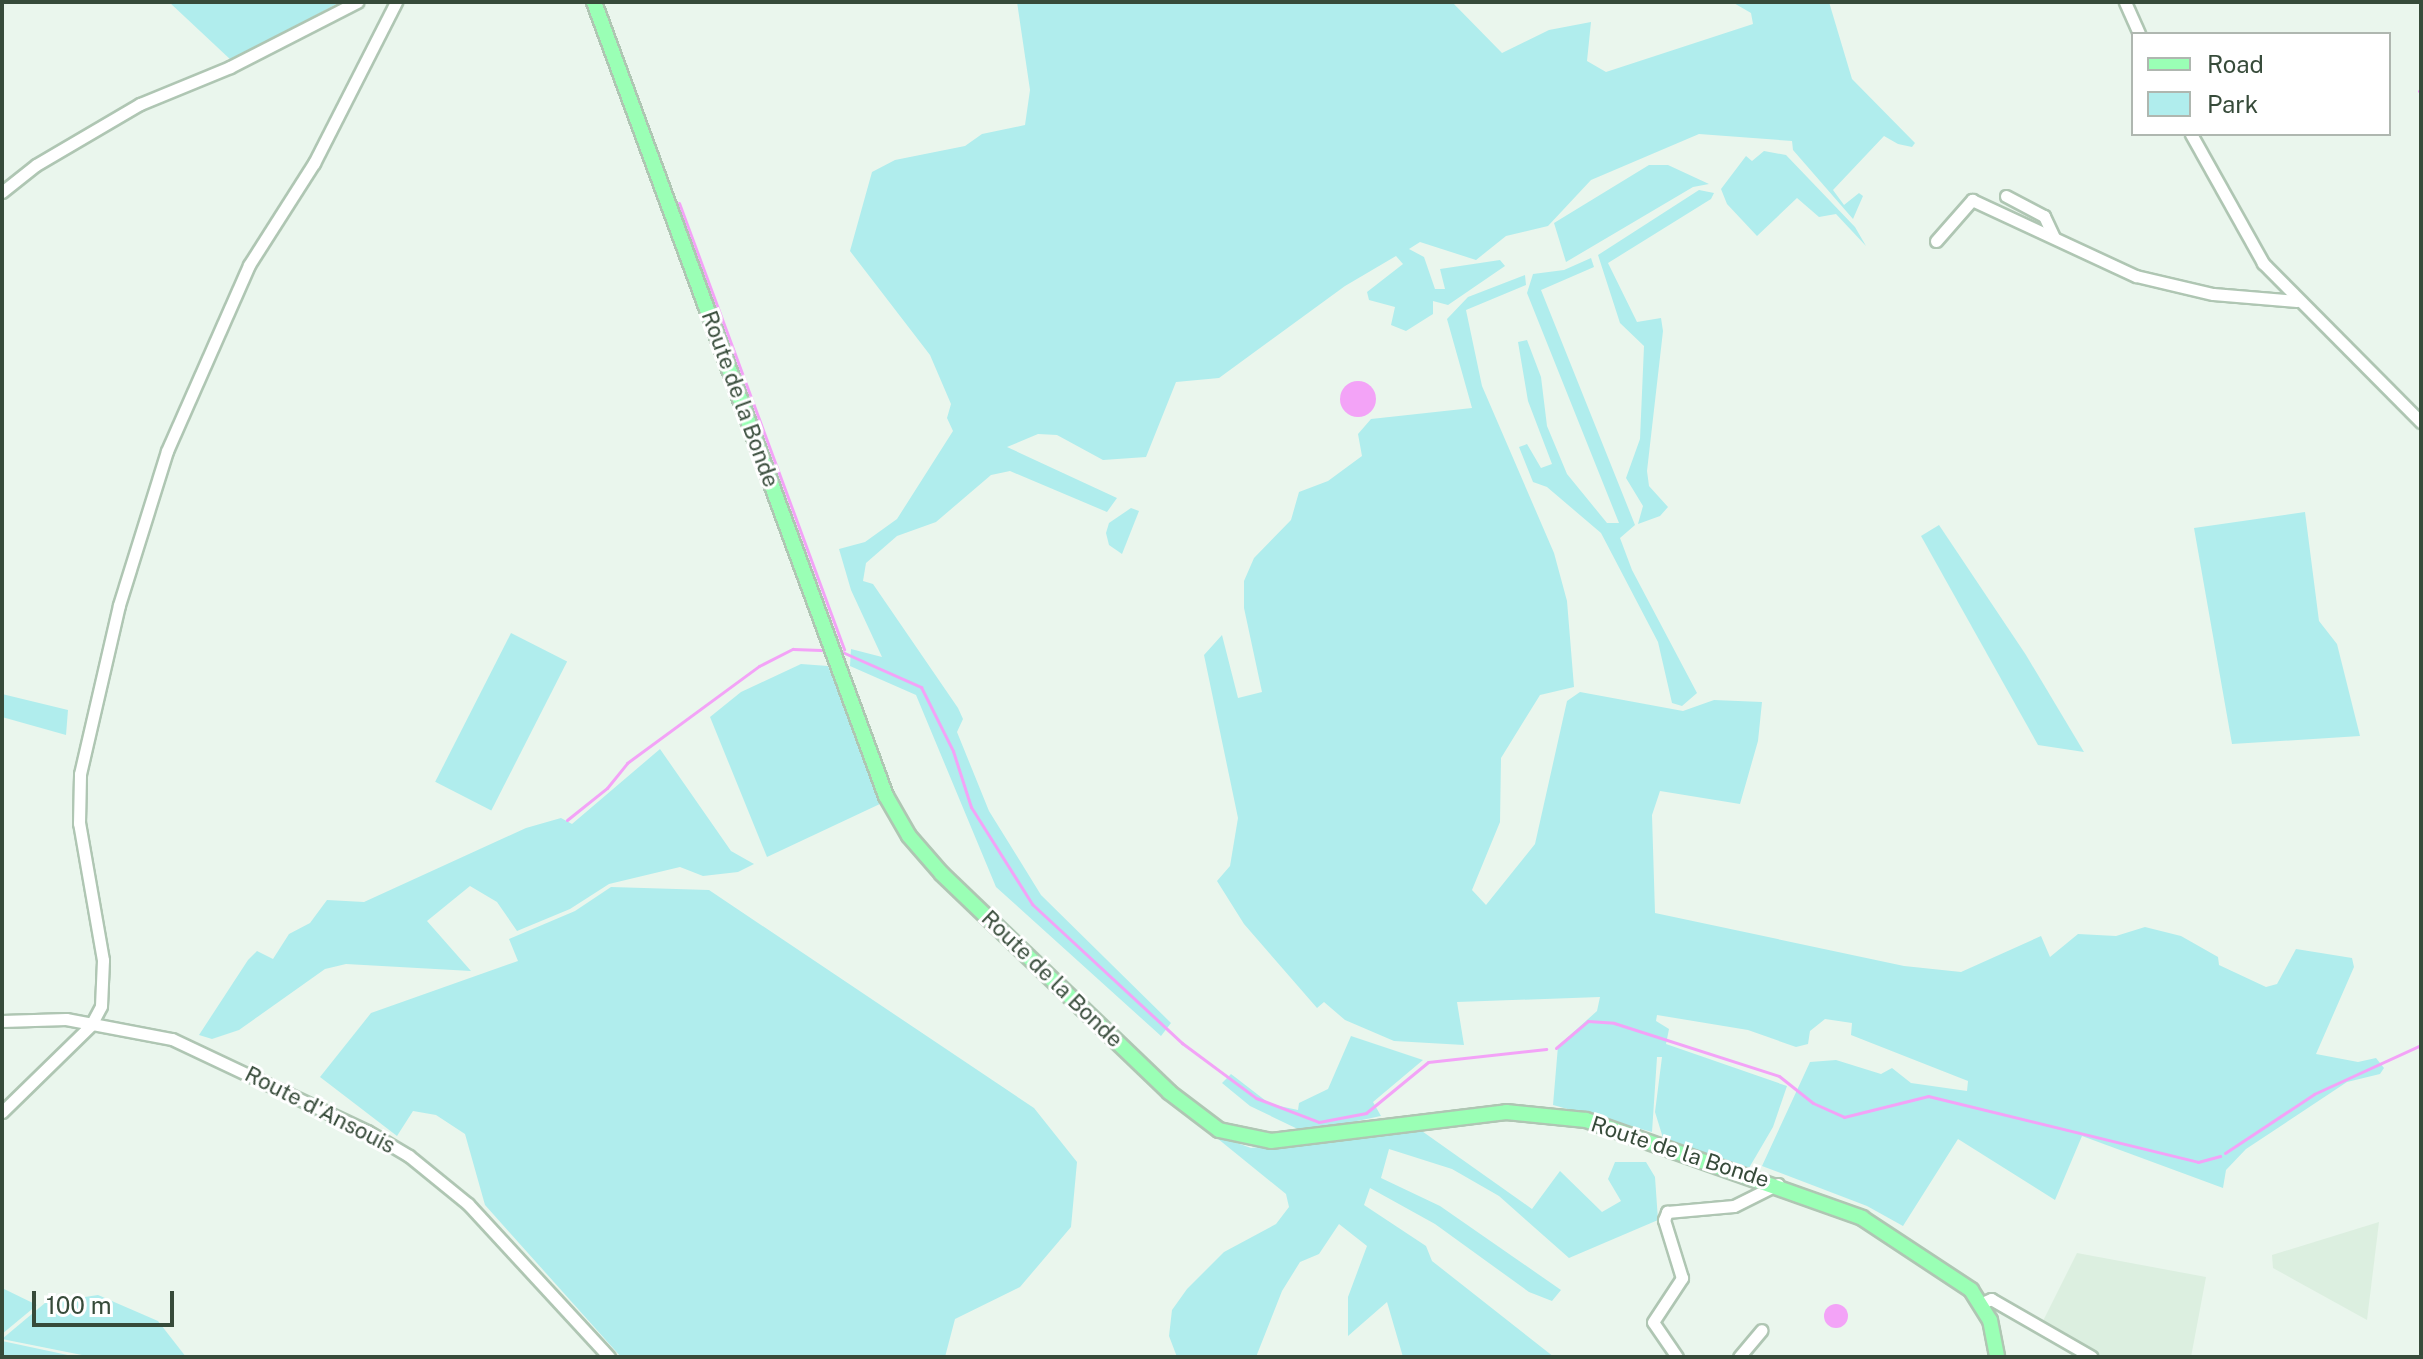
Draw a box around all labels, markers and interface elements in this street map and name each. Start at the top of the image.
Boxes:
legend [2131,32,2391,136]
text: Road [2207,50,2264,78]
text: Park [2207,90,2258,118]
street label: Route de la Bonde [696,307,784,491]
street label: Route de la Bonde [976,905,1128,1053]
street label: Route d'Ansouis [240,1061,400,1159]
street label: Route de la Bonde [1587,1111,1773,1193]
scale bar [36,1275,178,1325]
text: 100 m [46,1291,112,1319]

